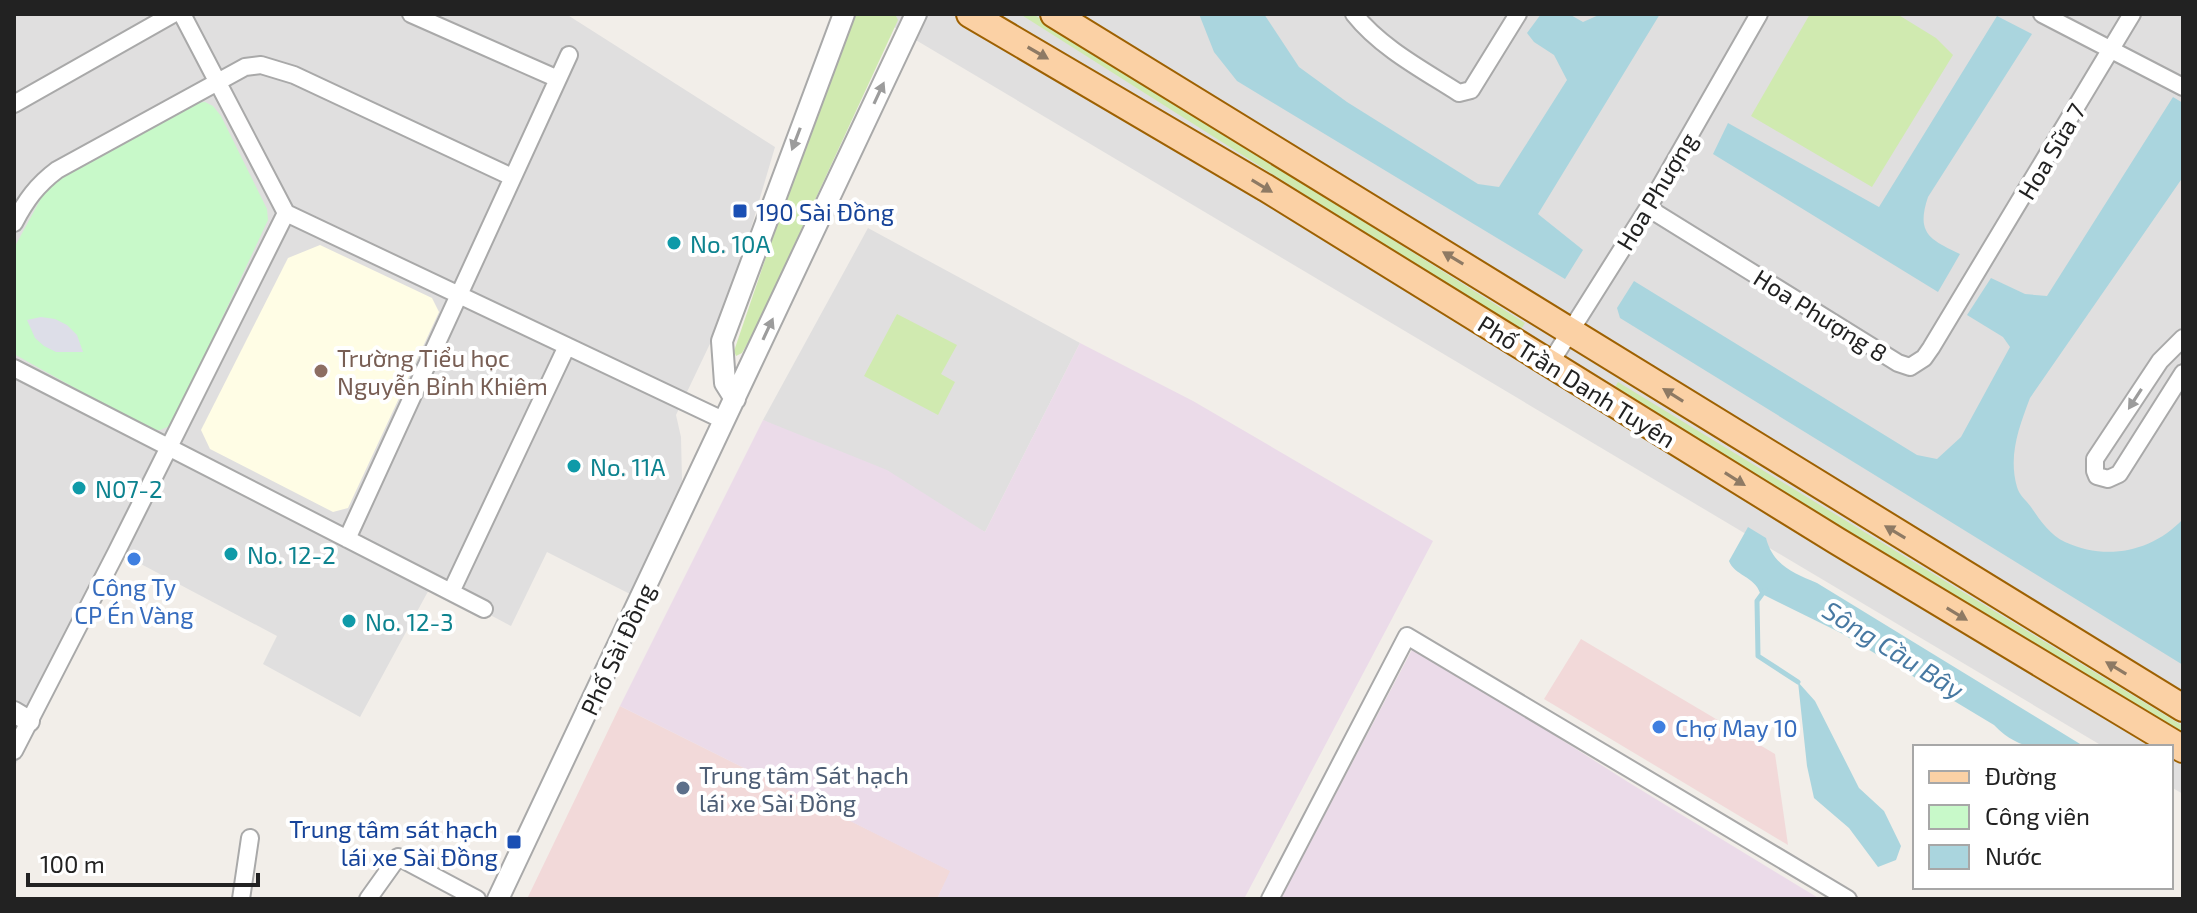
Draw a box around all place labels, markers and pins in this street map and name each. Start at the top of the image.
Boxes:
place label: 190 Sài Đồng [756,197,894,226]
marker: 190 Sài Đồng [731,202,749,220]
place label: No. 10A [690,229,770,258]
marker: No. 10A [665,234,683,252]
place label: Trường Tiểu học Nguyễn Bỉnh Khiêm [337,343,548,400]
marker: Trường Tiểu học Nguyễn Bỉnh Khiêm [312,362,330,380]
place label: No. 11A [590,452,666,481]
marker: No. 11A [565,457,583,475]
place label: N07-2 [95,474,162,503]
marker: N07-2 [70,479,88,497]
place label: No. 12-2 [247,540,336,569]
marker: No. 12-2 [222,545,240,563]
marker: Công Ty CP Én Vàng [125,550,143,568]
place label: Công Ty CP Én Vàng [74,572,194,629]
place label: No. 12-3 [365,607,454,636]
marker: No. 12-3 [340,612,358,630]
place label: Chợ May 10 [1675,713,1798,742]
marker: Chợ May 10 [1650,718,1668,736]
place label: Trung tâm Sát hạch lái xe Sài Đồng [699,760,909,817]
marker: Trung tâm Sát hạch lái xe Sài Đồng [674,779,692,797]
place label: Trung tâm sát hạch lái xe Sài Đồng [289,814,498,871]
marker: Trung tâm sát hạch lái xe Sài Đồng [505,833,523,851]

